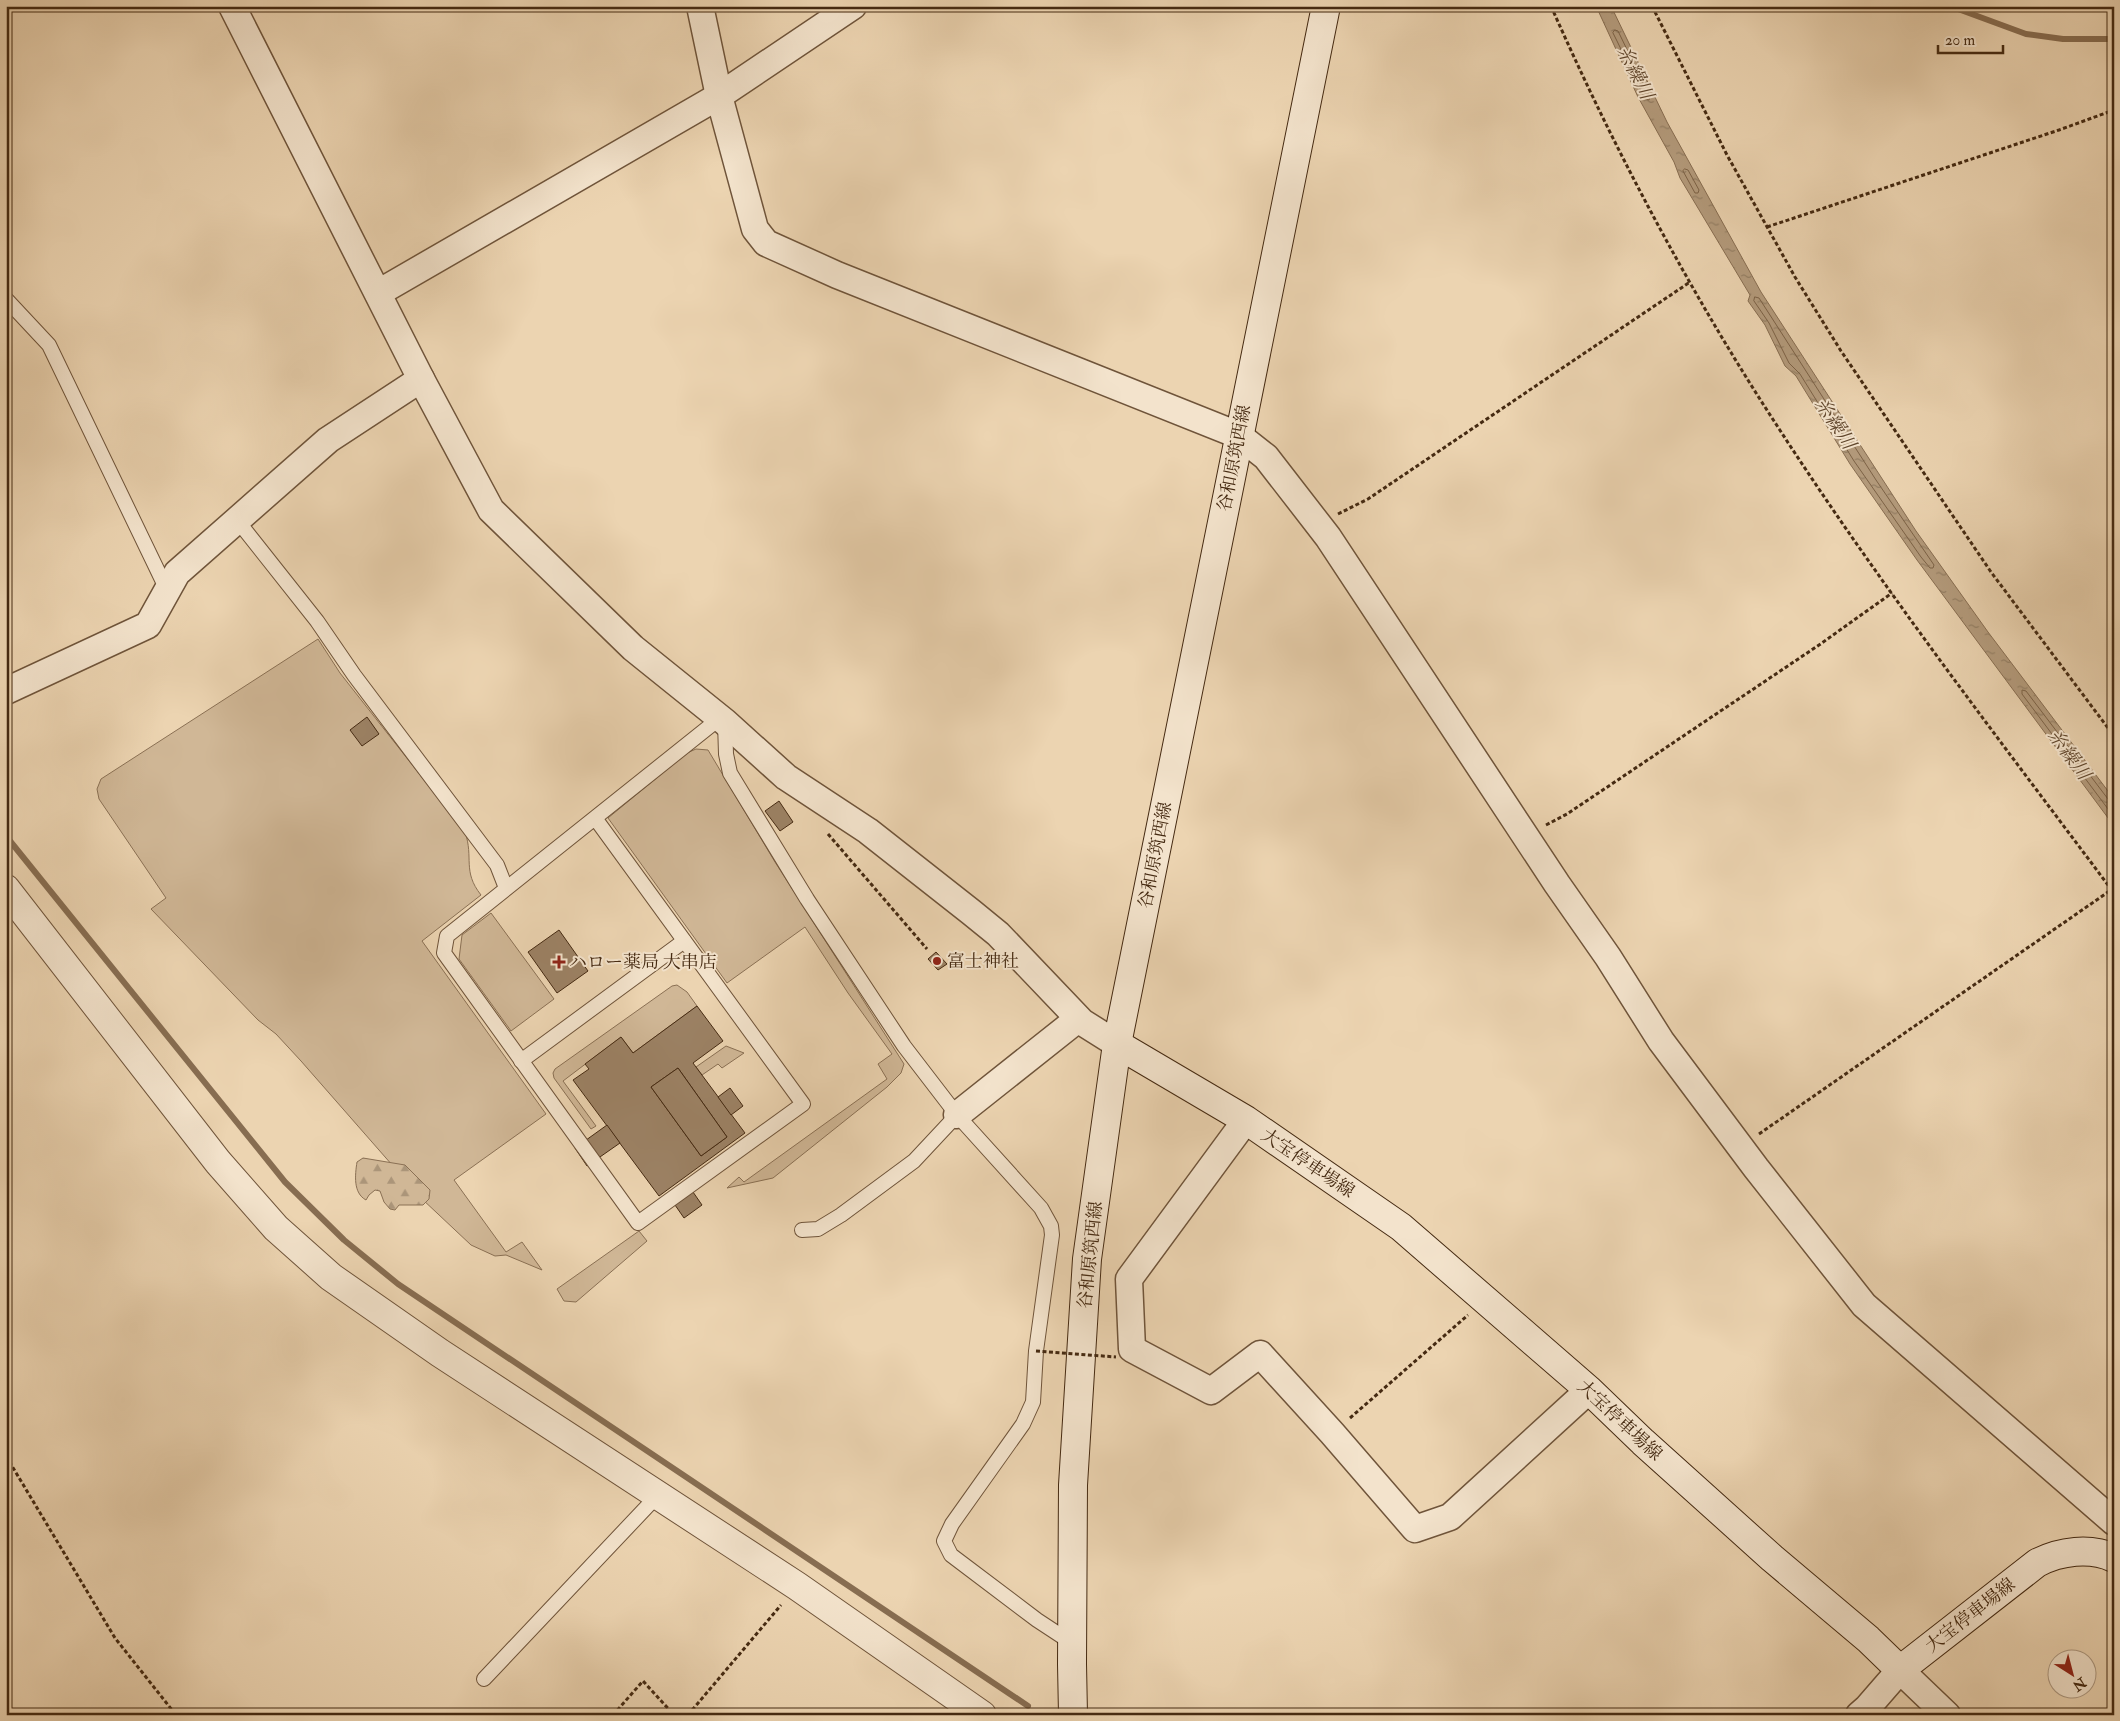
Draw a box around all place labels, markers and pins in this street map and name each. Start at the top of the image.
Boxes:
place label: 富士神社 [947,950,1019,973]
place label: ハロー薬局 大串店 [569,951,717,974]
marker: 富士神社 [931,955,943,967]
marker: ハロー薬局 大串店 [553,956,565,968]

